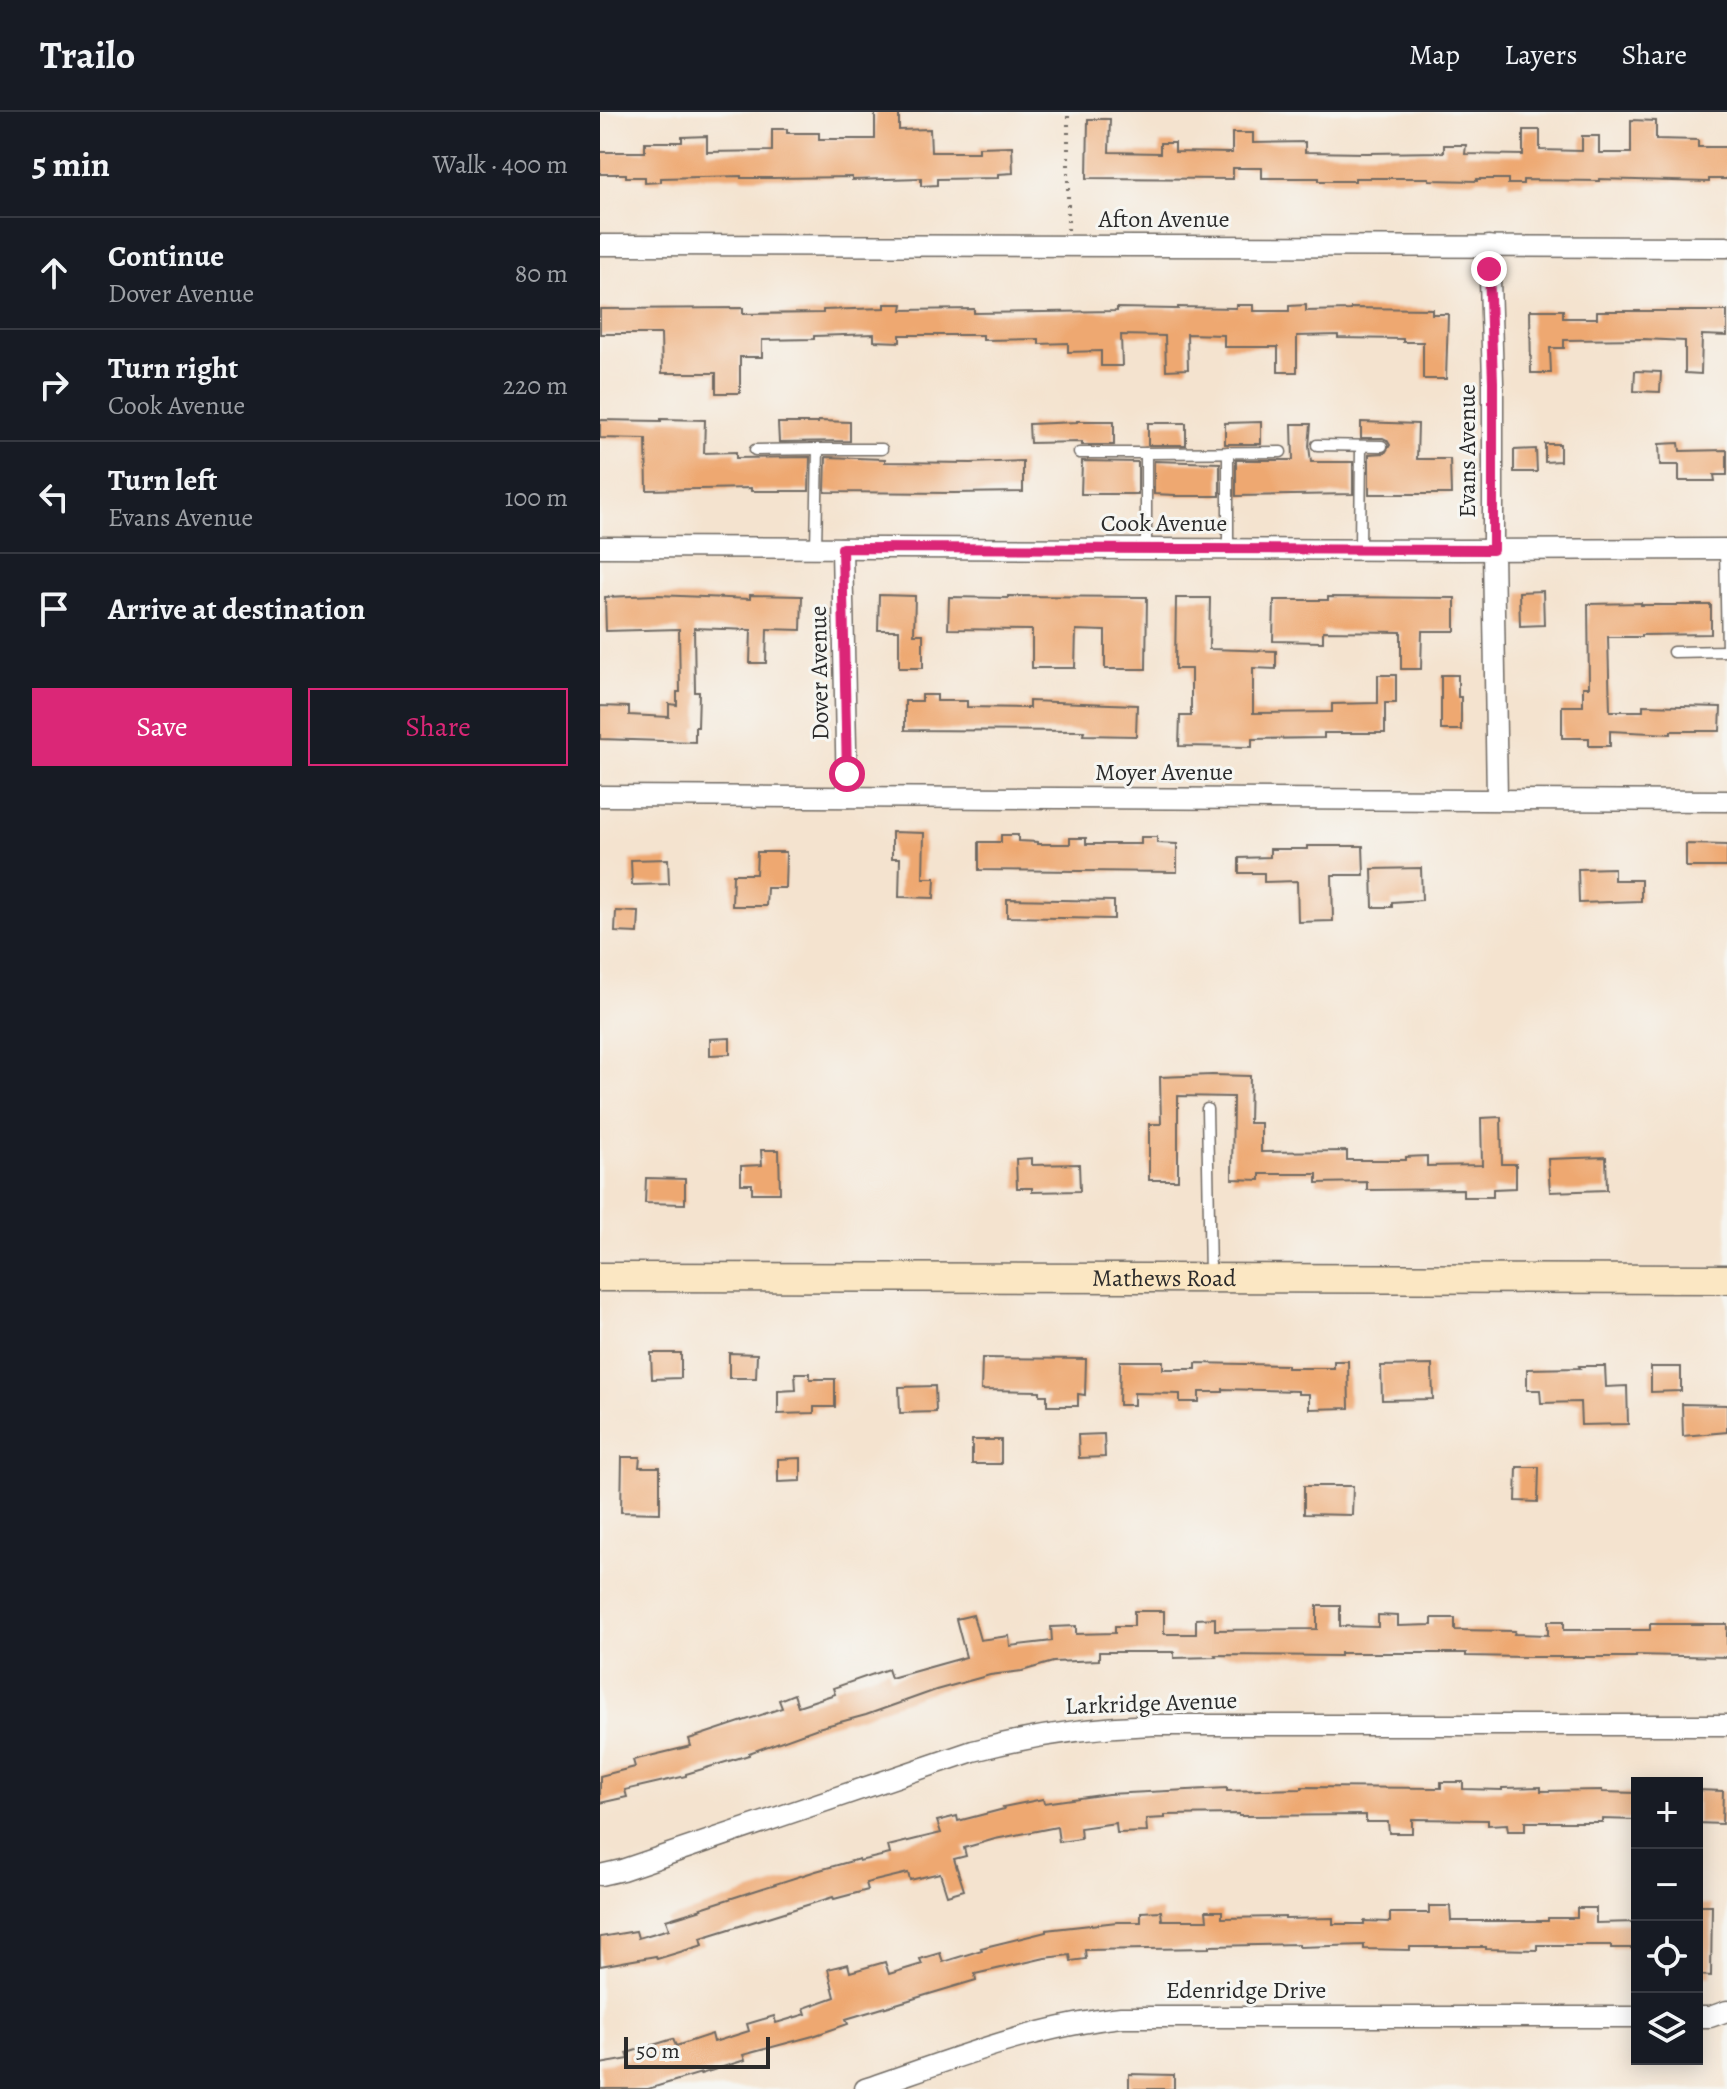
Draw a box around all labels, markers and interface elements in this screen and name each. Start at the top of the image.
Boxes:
text: Trailo [40,29,135,81]
text: Map [1409,36,1460,74]
text: Layers [1504,36,1577,74]
text: Share [1621,36,1687,74]
text: 5 min [32,141,110,188]
text: Walk · 400 m [433,147,568,182]
street label: Afton Avenue [1098,203,1229,235]
text: Continue [108,236,224,276]
icon: ahead [32,251,76,295]
route end [1471,251,1507,287]
text: 80 m [515,256,568,291]
text: Dover Avenue [108,276,254,311]
text: Turn right [108,348,238,388]
icon: right [32,363,76,407]
text: 220 m [503,368,568,403]
street label: Evans Avenue [1451,384,1483,518]
text: Cook Avenue [108,388,245,423]
text: Turn left [108,460,217,500]
icon: left [32,475,76,519]
text: 100 m [505,480,568,515]
text: Evans Avenue [108,500,253,535]
street label: Cook Avenue [1101,507,1227,539]
icon: arrive [32,587,76,631]
text: Arrive at destination [108,589,365,629]
street label: Dover Avenue [802,605,836,741]
button: Save [32,688,292,766]
button: Share [308,688,568,766]
route start [829,756,865,792]
street label: Moyer Avenue [1095,756,1233,788]
street label: Mathews Road [1092,1262,1236,1294]
street label: Larkridge Avenue [1064,1684,1238,1722]
map controls [1631,1777,1703,2065]
button: + [1631,1777,1703,1849]
button: − [1631,1849,1703,1921]
button: locate [1631,1921,1703,1993]
street label: Edenridge Drive [1166,1974,1326,2006]
button: layers [1631,1993,1703,2065]
scale bar [624,2033,770,2069]
text: 50 m [636,2036,680,2066]

